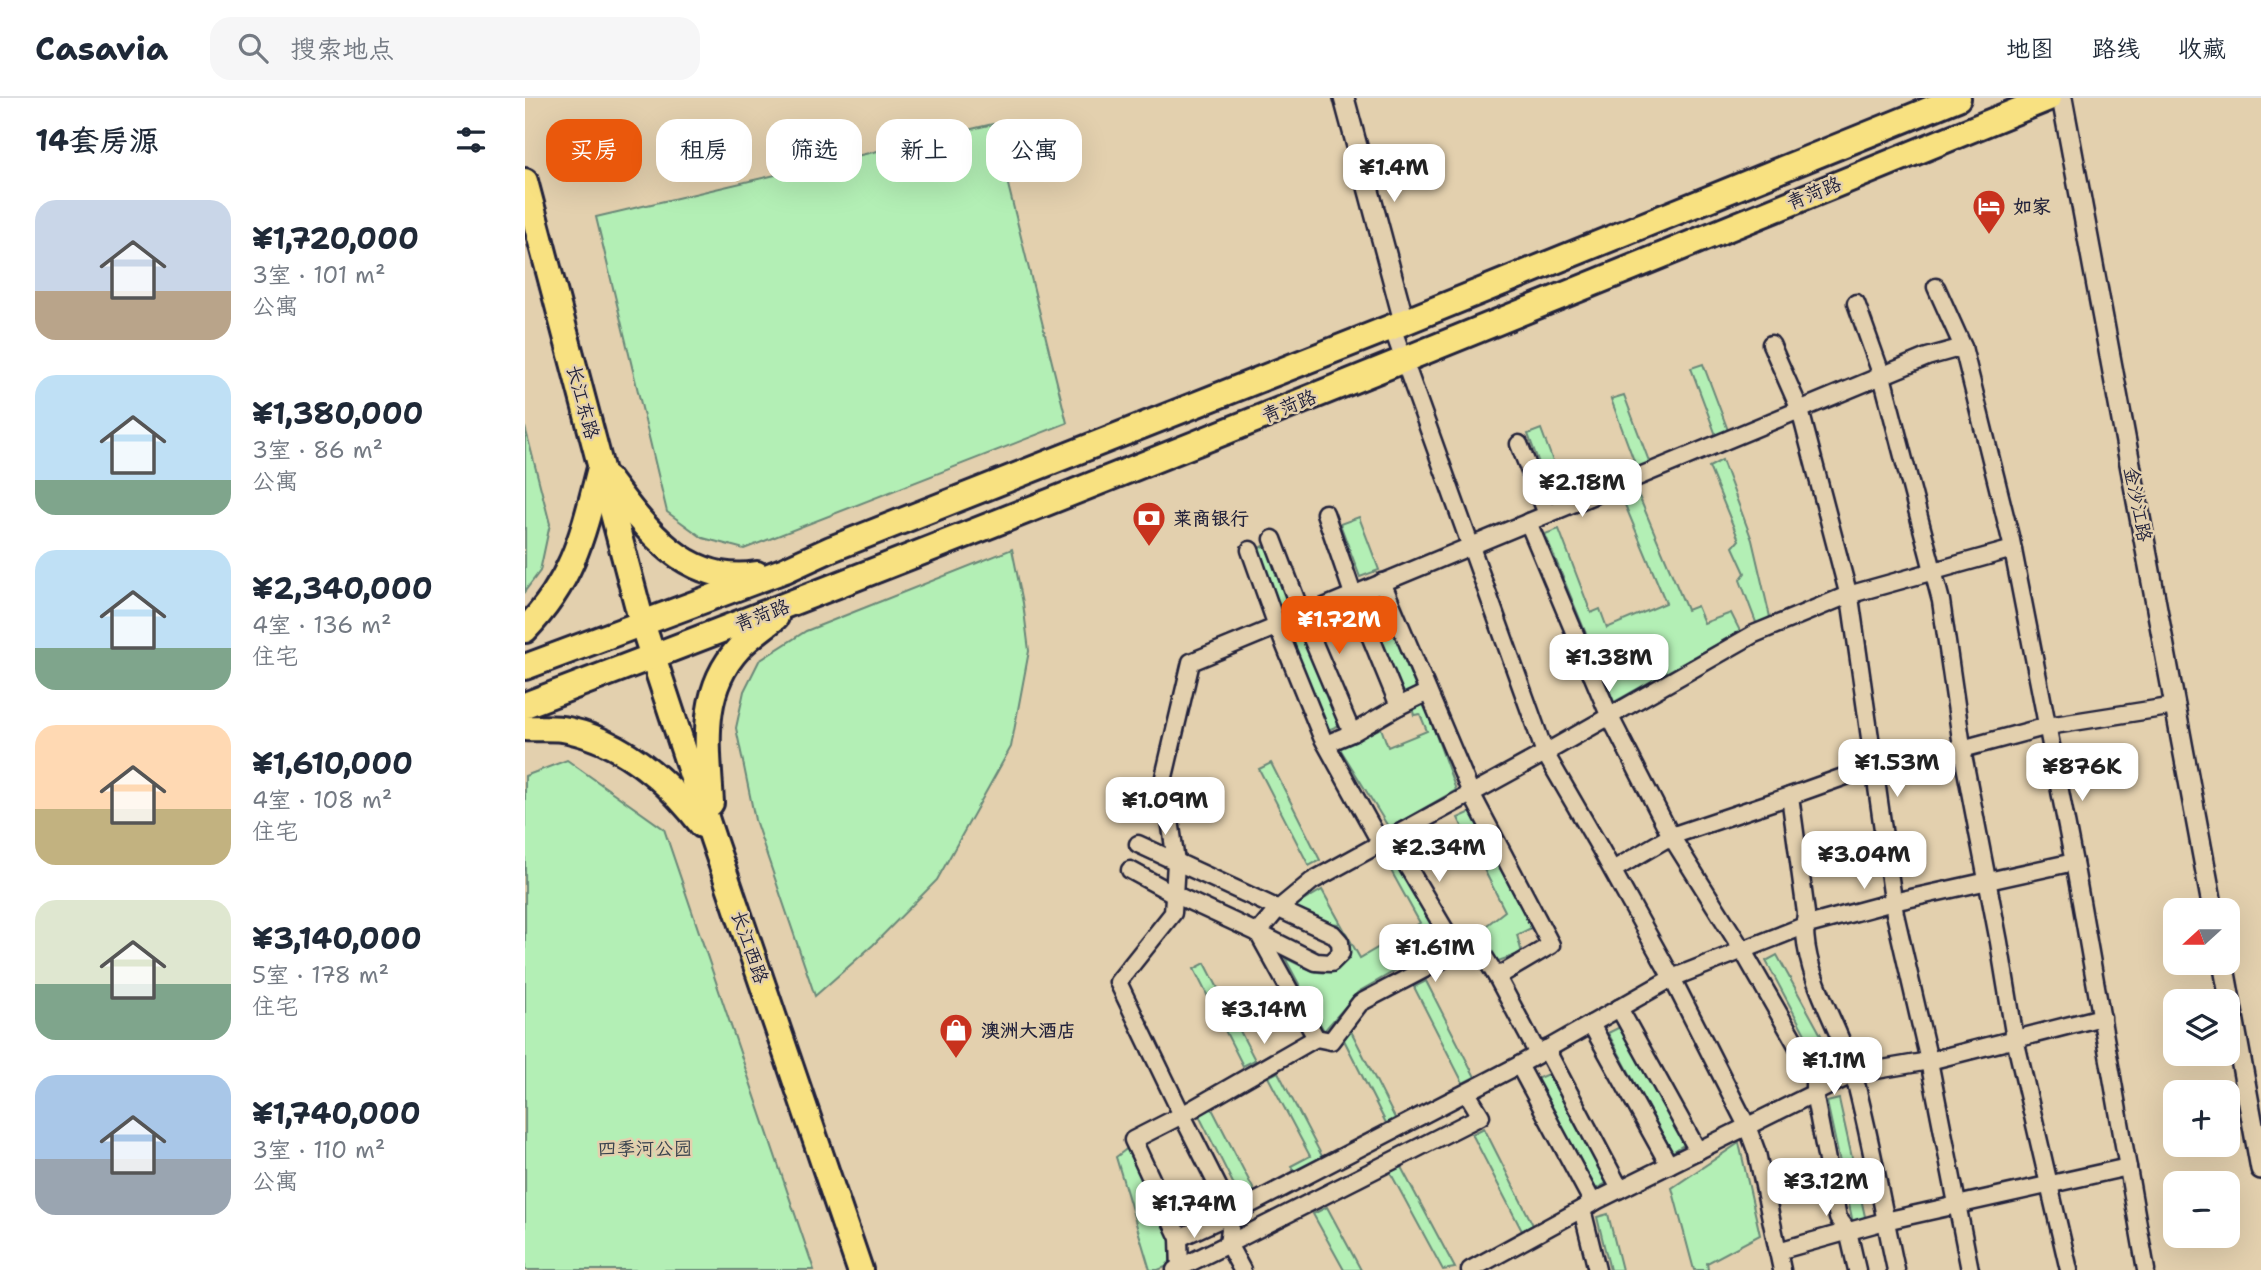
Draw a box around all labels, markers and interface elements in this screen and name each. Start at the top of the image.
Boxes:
search box [210,17,700,80]
text: Casavia [35,26,168,71]
icon: search [234,29,272,67]
text: 搜索地点 [290,31,394,66]
text: 地图 [2006,33,2054,65]
text: 路线 [2092,33,2140,65]
text: 收藏 [2178,33,2226,65]
chip: 买房 [546,119,642,182]
chip: 租房 [656,119,752,182]
chip: 筛选 [766,119,862,182]
chip: 新上 [876,119,972,182]
chip: 公寓 [986,119,1082,182]
text: 14套房源 [35,120,159,161]
icon: filters [452,121,490,159]
pin: ¥1.4M [1345,144,1443,204]
text: ¥1.4M [1359,152,1429,182]
street label: 青菏路 [1783,171,1845,215]
hotel icon: 如家 [1970,187,2008,236]
place label: 如家 [2013,194,2051,219]
text: ¥1,720,000 [252,218,419,259]
icon: home [91,228,175,312]
text: 3室 · 101 m² [252,260,386,290]
text: 公寓 [252,291,298,321]
street label: 长江东路 [561,362,605,442]
street label: 青菏路 [1258,384,1320,428]
text: ¥1,380,000 [252,393,424,434]
icon: home [91,403,175,487]
text: 3室 · 86 m² [252,435,383,465]
pin: ¥2.18M [1525,460,1639,519]
street label: 金沙江路 [2118,464,2158,544]
text: 公寓 [252,466,298,496]
text: ¥2.18M [1539,467,1625,497]
bank icon: 莱商银行 [1130,499,1168,548]
place label: 莱商银行 [1173,506,1249,531]
text: ¥2,340,000 [252,568,433,609]
icon: home [91,578,175,662]
street label: 青菏路 [731,593,793,637]
pin: ¥1.72M [1282,596,1396,656]
text: ¥1.72M [1297,604,1381,634]
text: 4室 · 136 m² [252,610,392,640]
pin: ¥1.38M [1552,634,1666,694]
text: 住宅 [252,641,298,671]
text: ¥1.38M [1565,642,1653,672]
pin: ¥1.53M [1840,740,1954,799]
text: ¥1,610,000 [252,743,413,784]
pin: ¥876K [2033,744,2131,803]
text: ¥1.53M [1854,747,1940,777]
text: ¥876K [2042,751,2122,781]
icon: home [91,753,175,837]
pin: ¥1.09M [1108,778,1222,837]
text: 4室 · 108 m² [252,785,392,815]
text: ¥1.09M [1122,785,1208,815]
text: 住宅 [252,816,298,846]
pin: ¥2.34M [1382,824,1496,884]
text: ¥2.34M [1392,832,1486,862]
pin: ¥3.04M [1807,832,1921,891]
text: ¥3.04M [1817,839,1911,869]
north arrow [2163,898,2240,975]
map controls [2163,898,2240,1248]
street label: 长江西路 [726,907,774,987]
text: ¥3,140,000 [252,918,422,959]
pin: ¥1.61M [1378,924,1492,984]
icon: home [91,928,175,1012]
text: ¥1.61M [1395,932,1475,962]
text: 5室 · 178 m² [252,960,389,990]
pin: ¥3.14M [1207,986,1321,1046]
button: layers [2163,989,2240,1066]
text: 住宅 [252,991,298,1021]
text: ¥3.14M [1221,994,1307,1024]
shop icon: 澳洲大酒店 [937,1011,975,1060]
place label: 澳洲大酒店 [981,1018,1076,1043]
pin: ¥1.1M [1785,1038,1883,1097]
text: ¥1.1M [1802,1045,1866,1075]
button: + [2163,1080,2240,1157]
text: ¥1,740,000 [252,1093,421,1134]
icon: home [91,1103,175,1187]
text: 3室 · 110 m² [252,1135,385,1165]
park label: 四季河公园 [597,1136,693,1161]
pin: ¥3.12M [1769,1158,1883,1218]
text: 公寓 [252,1166,298,1196]
text: ¥3.12M [1783,1166,1869,1196]
button: − [2163,1171,2240,1248]
pin: ¥1.74M [1137,1180,1251,1240]
text: ¥1.74M [1152,1188,1236,1218]

